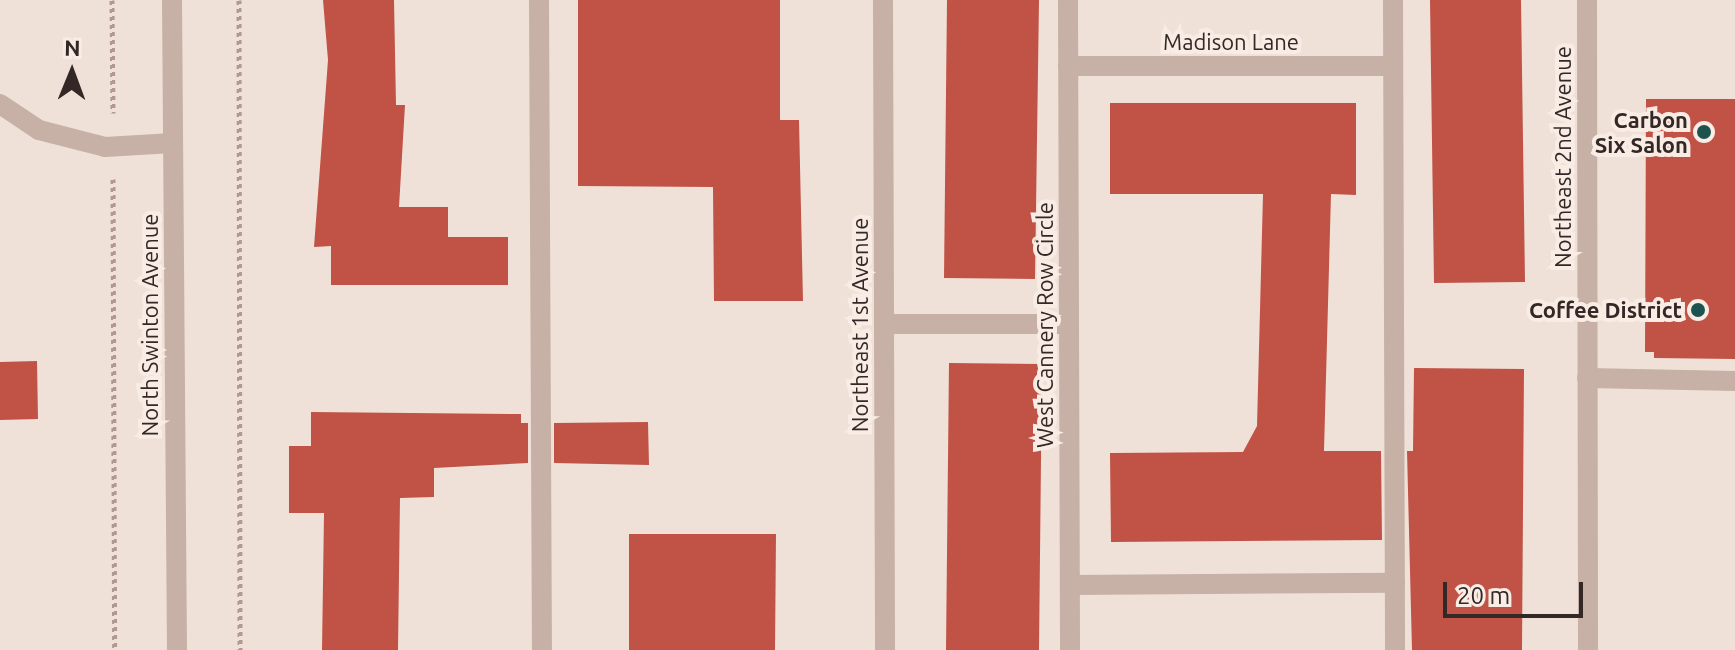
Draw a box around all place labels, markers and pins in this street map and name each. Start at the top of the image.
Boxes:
place label: Carbon Six Salon [1595,106,1688,158]
marker: Carbon Six Salon [1695,123,1713,141]
place label: Coffee District [1529,297,1682,323]
marker: Coffee District [1689,301,1707,319]

